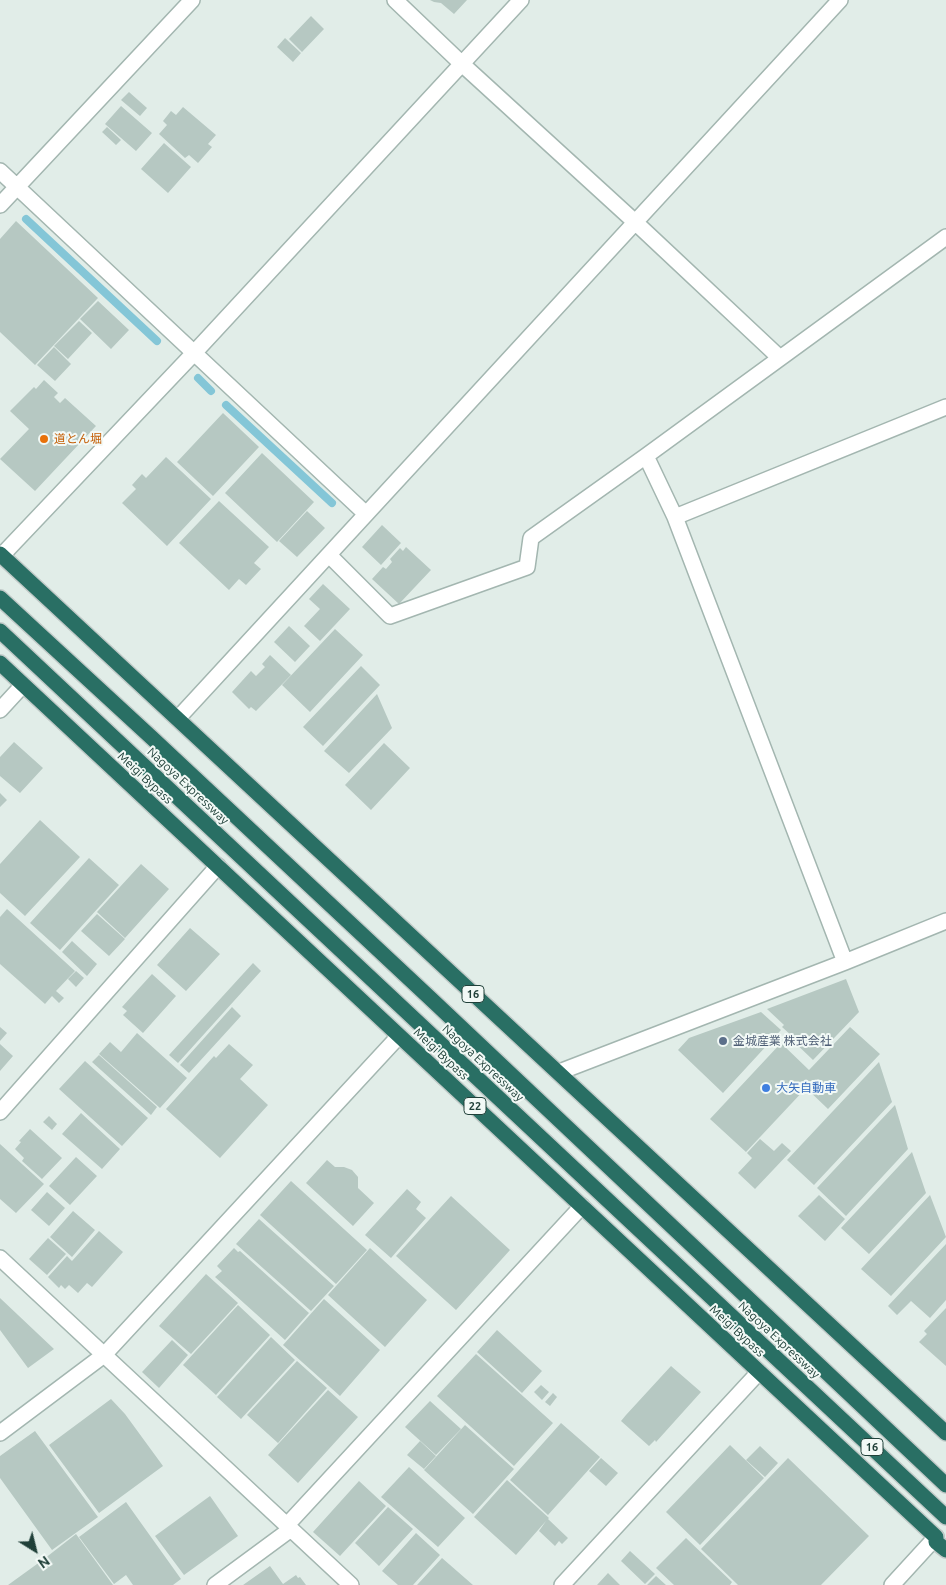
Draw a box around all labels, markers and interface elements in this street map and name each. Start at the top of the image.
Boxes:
place label: 道とん堀 [54,432,102,446]
marker: 道とん堀 [38,433,50,445]
street label: Nagoya Expressway [144,745,232,827]
street label: Meigi Bypass [115,749,175,807]
road number: 16 [462,986,484,1002]
street label: Nagoya Expressway [439,1022,527,1104]
street label: Meigi Bypass [411,1025,471,1083]
place label: 金城産業 株式会社 [733,1034,832,1048]
marker: 金城産業 株式会社 [717,1035,729,1047]
place label: 大矢自動車 [776,1081,836,1095]
marker: 大矢自動車 [760,1082,772,1094]
road number: 22 [464,1098,486,1114]
street label: Nagoya Expressway [735,1299,823,1381]
street label: Meigi Bypass [707,1302,767,1360]
road number: 16 [861,1438,883,1455]
north arrow [10,1525,60,1575]
text: N [35,1553,53,1572]

